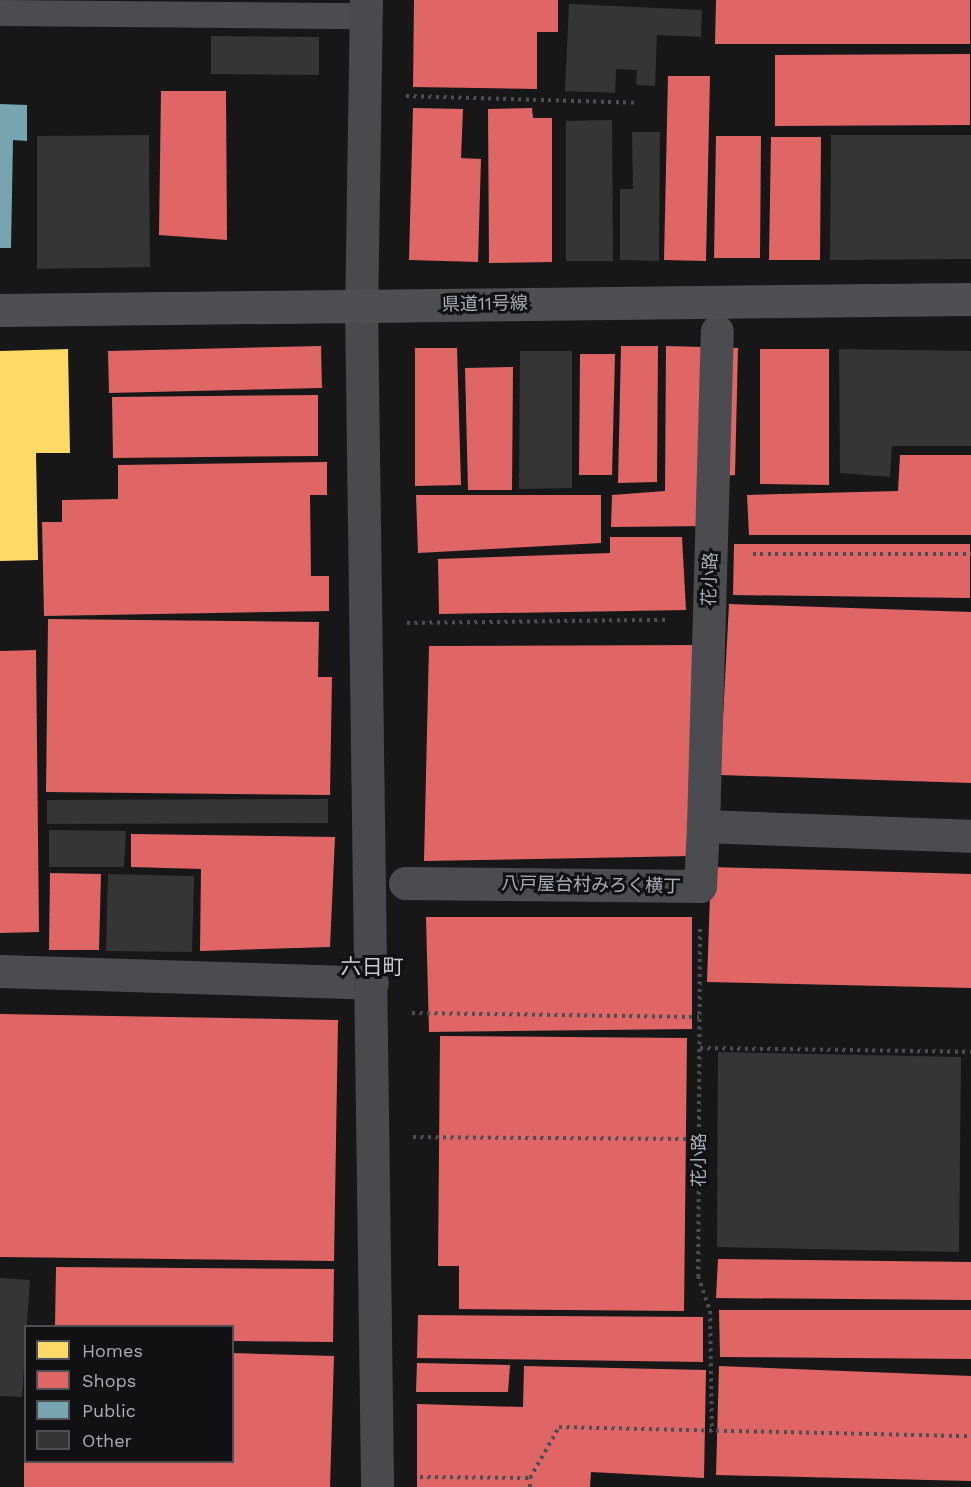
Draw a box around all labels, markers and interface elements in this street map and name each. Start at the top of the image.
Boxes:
street label: 県道11号線 [442,292,528,316]
street label: 花小路 [698,552,722,606]
street label: 八戸屋台村みろく横丁 [501,873,681,897]
district label: 六日町 [341,954,403,980]
street label: 花小路 [688,1133,710,1187]
legend [24,1325,234,1463]
text: Homes [82,1340,143,1361]
text: Shops [82,1370,136,1391]
text: Public [82,1400,136,1421]
text: Other [82,1430,132,1451]

